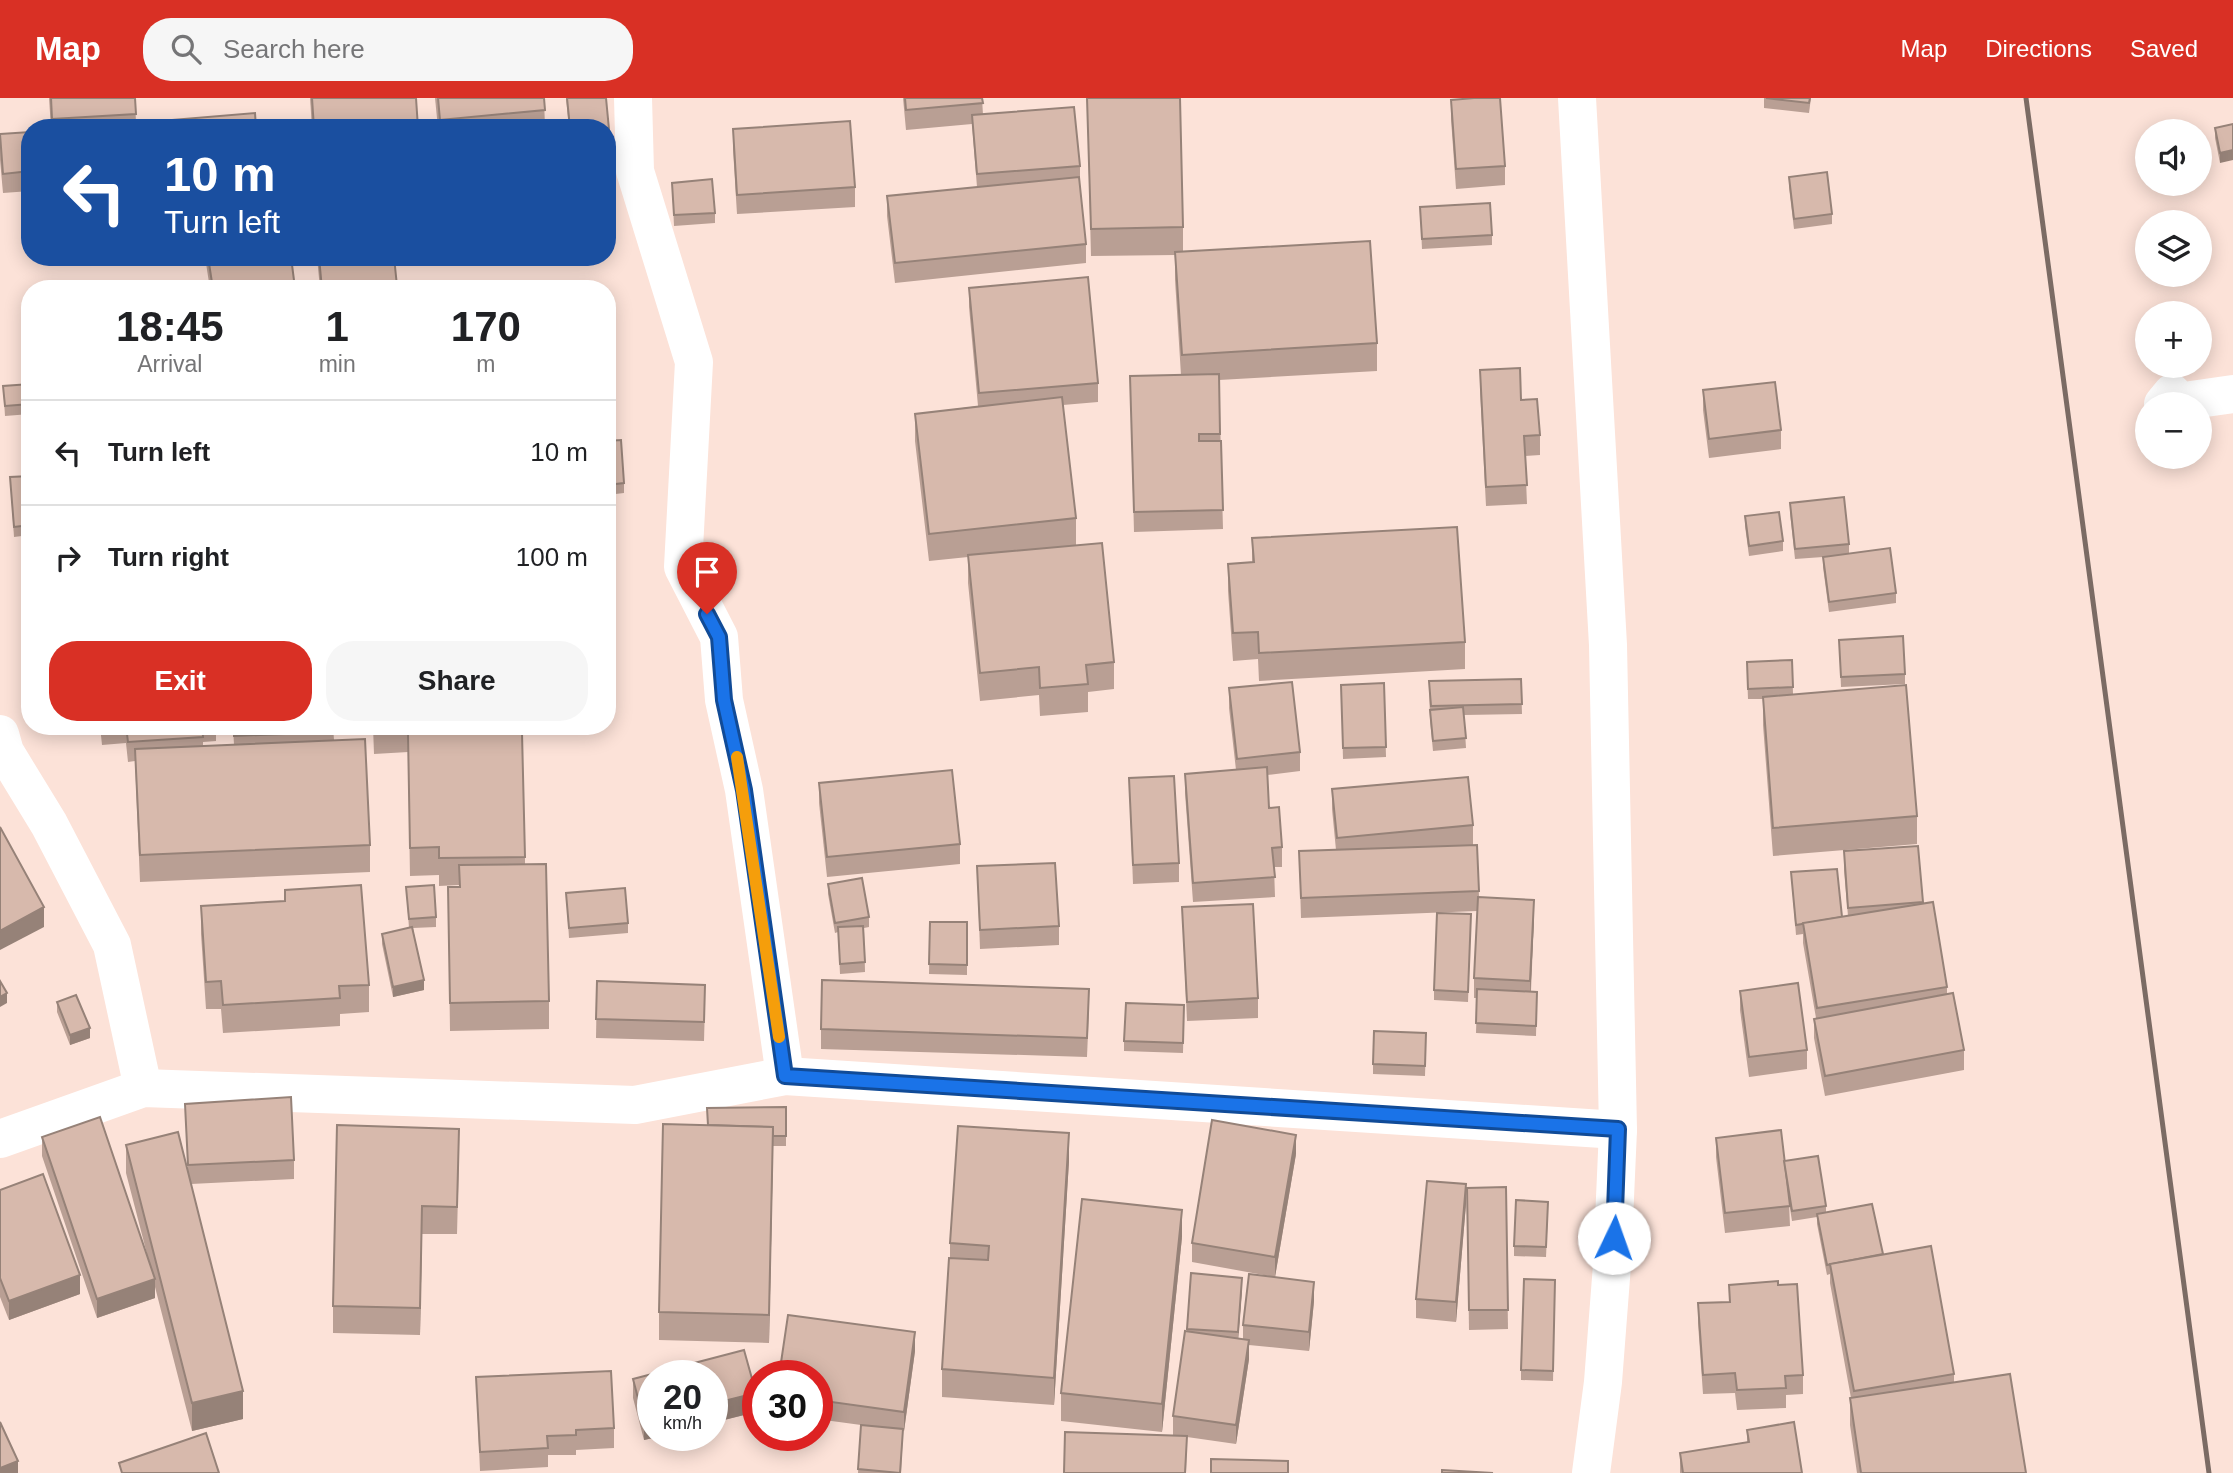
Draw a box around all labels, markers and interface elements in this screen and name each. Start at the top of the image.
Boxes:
search box [143,18,633,81]
text: Map [35,30,101,67]
icon: search [167,30,205,68]
text: Search here [223,34,365,64]
text: Map [1901,35,1947,62]
text: Directions [1985,35,2092,62]
text: Saved [2130,35,2198,62]
map controls [2135,119,2212,469]
button: sound [2135,119,2212,196]
icon: left [49,147,140,238]
text: 10 m [164,147,276,201]
text: Turn left [164,204,280,240]
button: layers [2135,210,2212,287]
button: + [2135,301,2212,378]
text: 18:45 [116,303,224,350]
text: 1 [325,303,349,350]
text: 170 [451,303,521,350]
text: Arrival [137,351,202,377]
text: min [319,351,356,377]
text: m [476,351,495,377]
button: − [2135,392,2212,469]
icon: left [49,434,87,472]
text: Turn left [108,437,210,467]
text: 10 m [530,437,588,467]
icon: right [49,539,87,577]
text: Turn right [108,542,229,572]
text: 100 m [516,542,588,572]
pin [677,542,737,614]
icon: arrive [688,553,726,591]
button: Exit [49,641,312,721]
button: Share [326,641,588,721]
position arrow [1577,1201,1651,1275]
speed limit sign: 30 [742,1360,833,1451]
text: 20 [663,1377,702,1416]
text: km/h [663,1413,702,1433]

